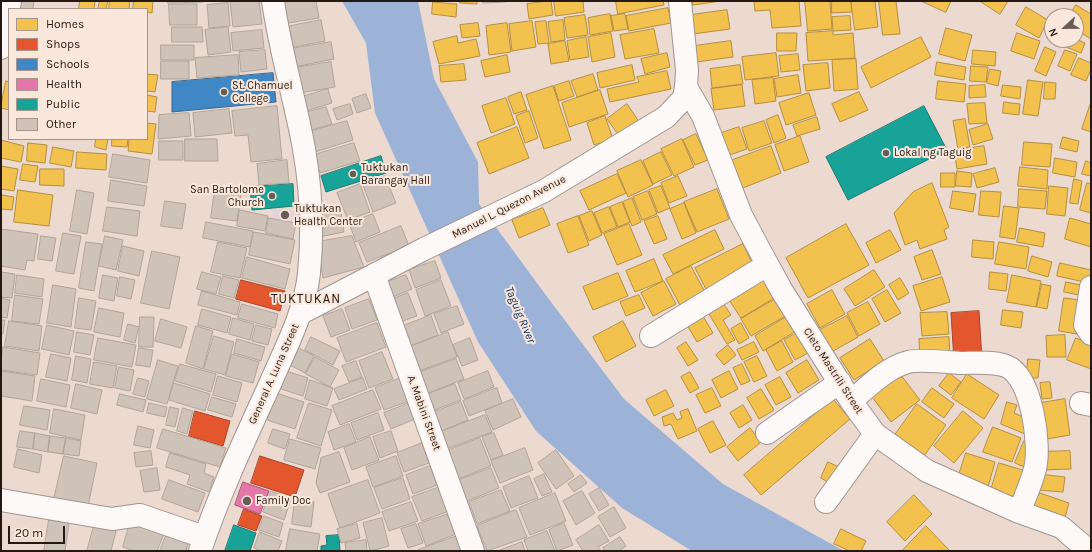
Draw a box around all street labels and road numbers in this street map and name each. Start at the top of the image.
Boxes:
street label: Manuel L. Quezon Avenue [450,173,568,241]
street label: General A. Luna Street [246,322,302,426]
street label: Cleto Mastrili Street [800,325,866,417]
street label: A. Mabini Street [404,374,444,452]

